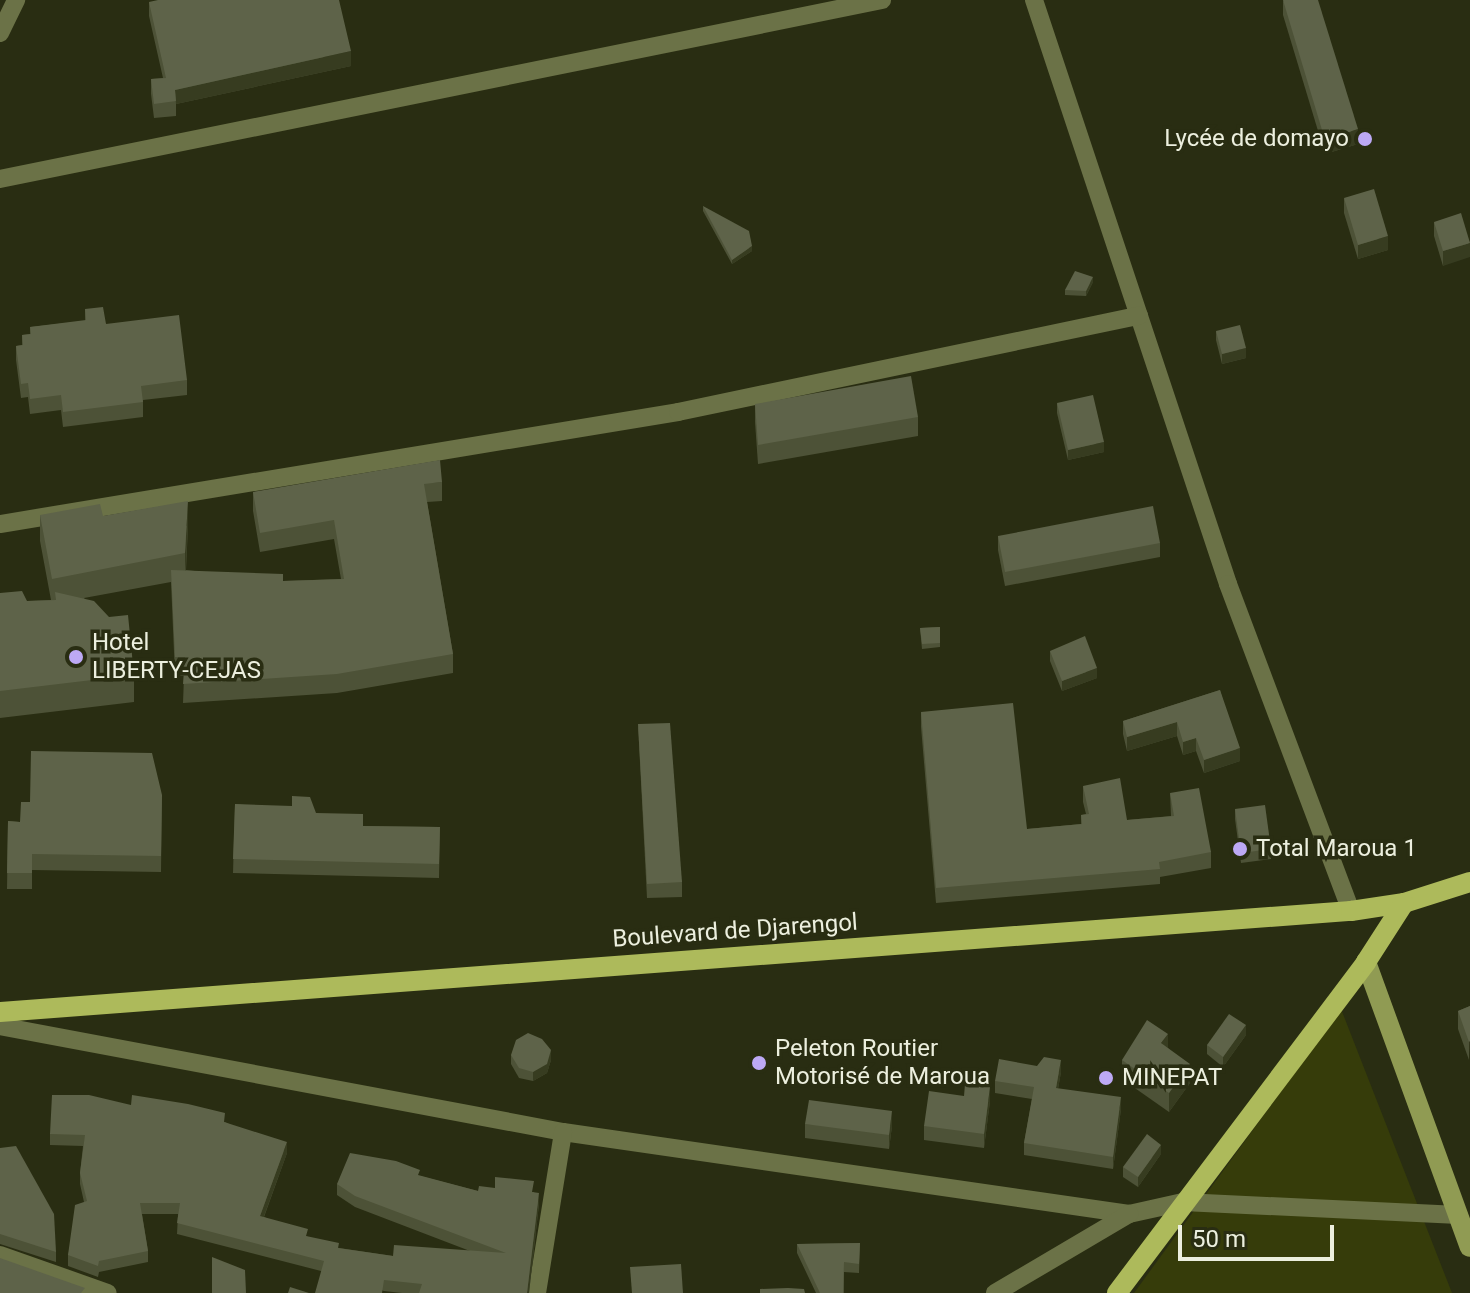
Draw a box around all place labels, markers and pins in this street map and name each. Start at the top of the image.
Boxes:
place label: Lycée de domayo [1164,125,1349,153]
marker: Lycée de domayo [1356,130,1374,148]
place label: Hotel LIBERTY-CEJAS [92,629,261,685]
marker: Hotel LIBERTY-CEJAS [67,648,85,666]
place label: Total Maroua 1 [1256,835,1417,863]
marker: Total Maroua 1 [1231,840,1249,858]
place label: Peleton Routier Motorisé de Maroua [775,1035,990,1091]
marker: Peleton Routier Motorisé de Maroua [750,1054,768,1072]
place label: MINEPAT [1122,1064,1222,1092]
marker: MINEPAT [1097,1069,1115,1087]

